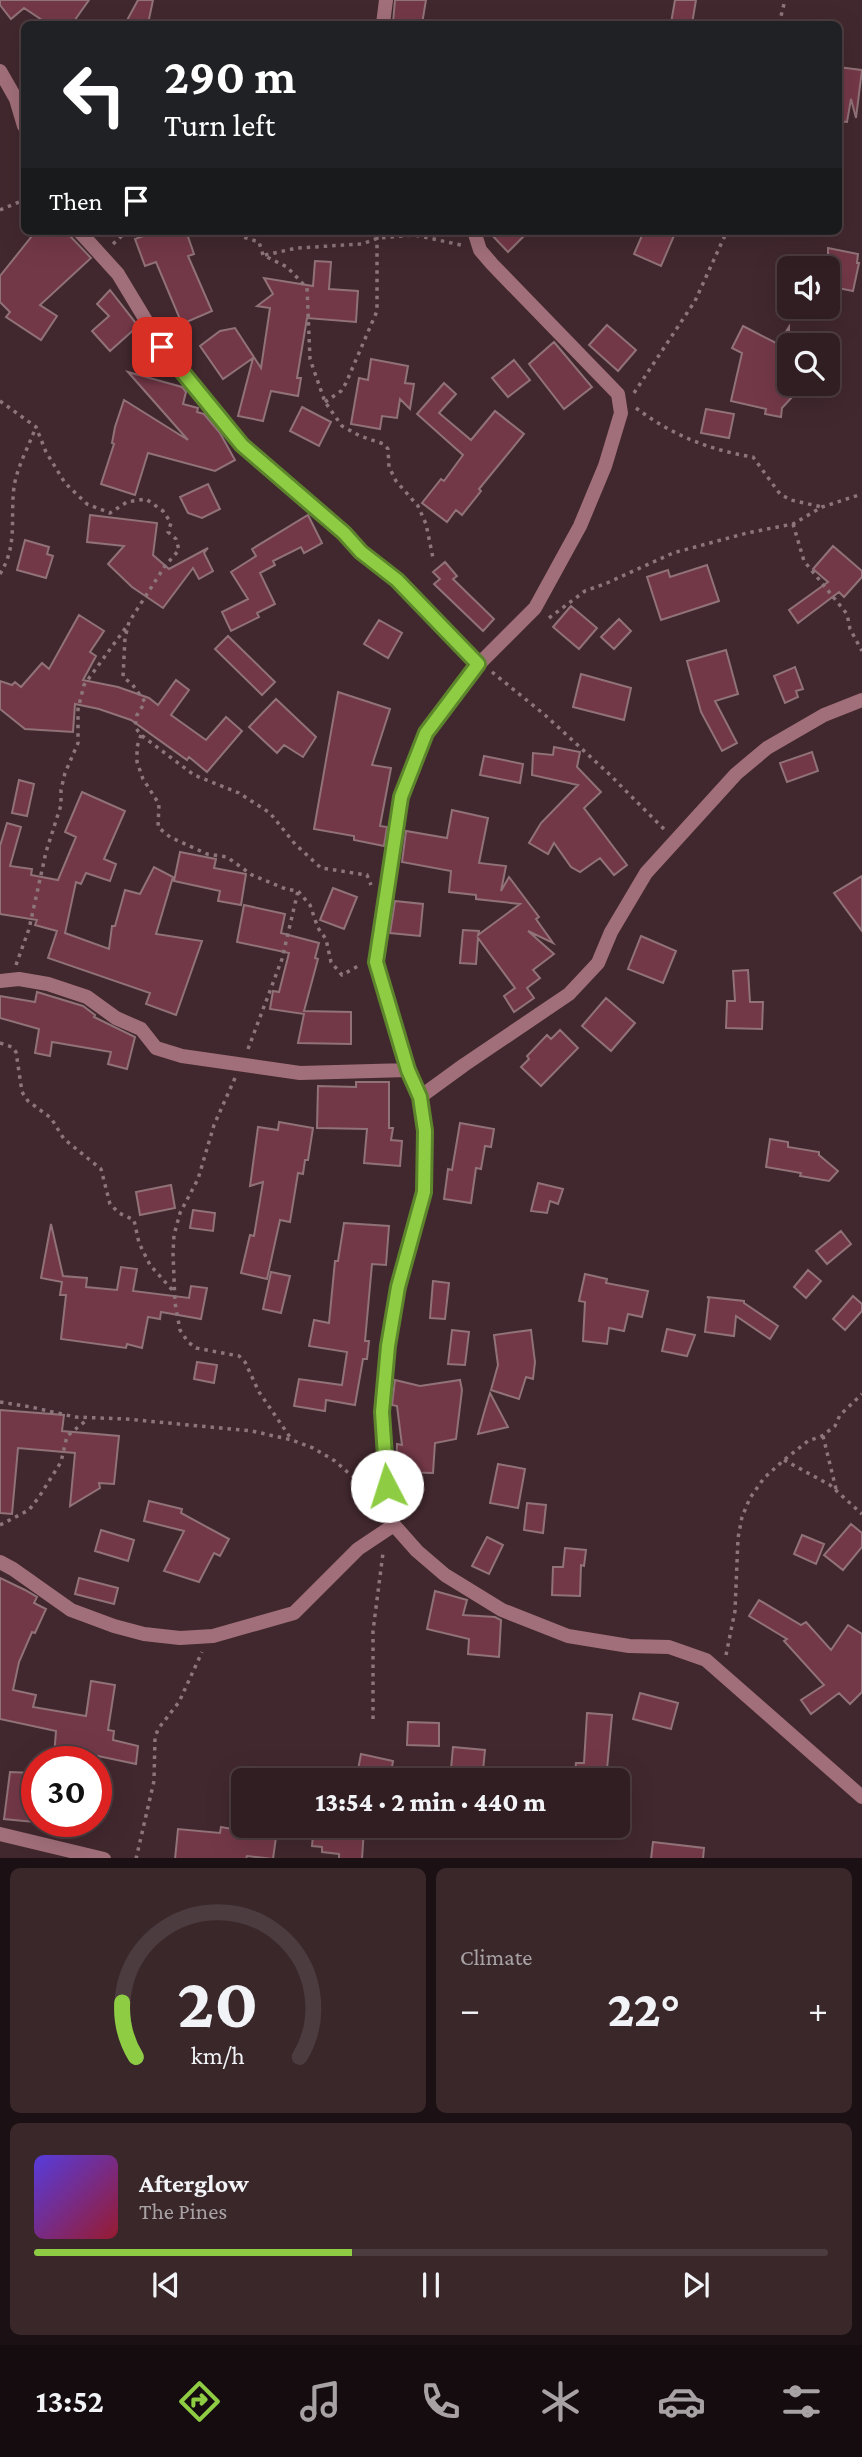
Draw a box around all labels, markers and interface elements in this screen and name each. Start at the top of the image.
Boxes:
icon: left [49,49,140,140]
text: 290 m [164,49,296,104]
text: Turn left [164,107,275,143]
icon: arrive [117,182,155,220]
text: Then [49,187,103,216]
map controls [777,256,840,396]
button: sound [777,256,840,319]
pin [132,317,192,377]
icon: arrive [143,328,181,366]
button: search [777,333,840,396]
position arrow [350,1449,424,1523]
speed limit sign: 30 [21,1746,112,1837]
text: 13:54 · 2 min · 440 m [315,1788,546,1817]
text: Climate [460,1944,532,1970]
text: 20 [177,1962,259,2043]
text: 22° [607,1979,681,2037]
text: − [460,1988,480,2030]
text: + [808,1988,828,2030]
text: km/h [191,2041,245,2068]
text: Afterglow [139,2169,249,2198]
text: The Pines [139,2198,227,2224]
icon: previous [147,2266,185,2304]
icon: pause [412,2266,450,2304]
icon: next [677,2266,715,2304]
icon: directions [175,2377,224,2426]
icon: music [296,2377,345,2426]
icon: phone [416,2377,465,2426]
icon: climate [536,2377,585,2426]
icon: car [657,2377,706,2426]
icon: filters [777,2377,826,2426]
text: 13:52 [36,2383,104,2419]

